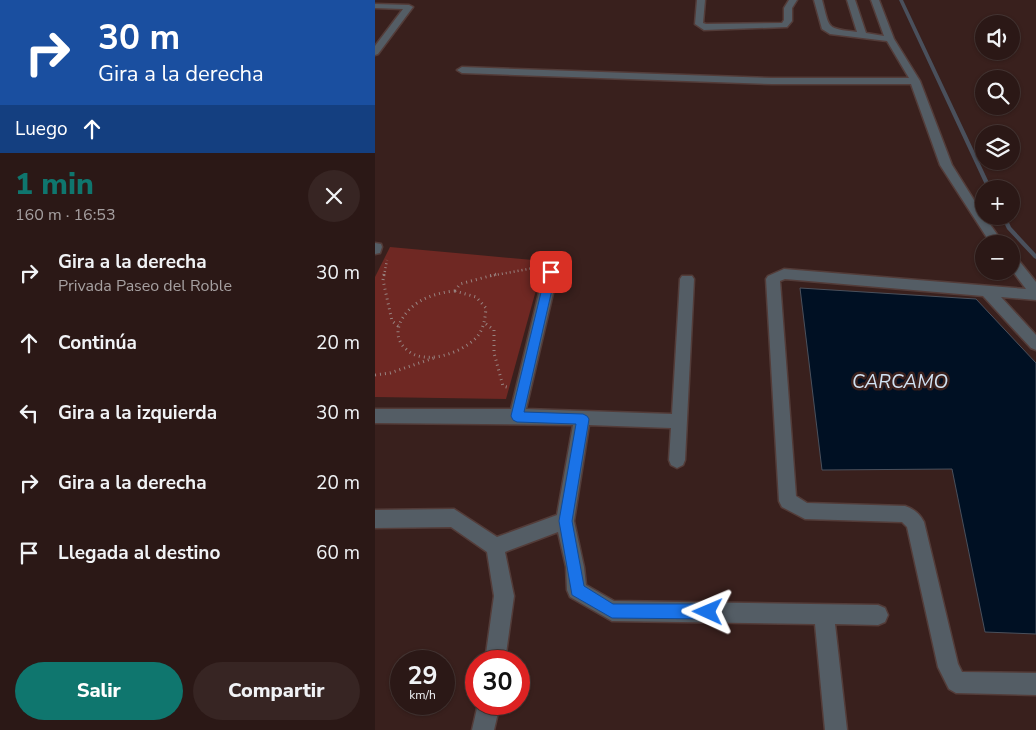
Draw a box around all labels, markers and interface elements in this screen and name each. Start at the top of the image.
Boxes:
text: 30 m [98,14,180,61]
map controls [975,15,1020,280]
button: sound [975,15,1020,60]
icon: right [15,20,80,85]
text: Gira a la derecha [98,59,264,89]
button: search [975,70,1020,115]
icon: ahead [78,115,106,143]
text: Luego [15,116,68,142]
button: layers [975,125,1020,170]
text: 1 min [15,164,94,205]
button: close [308,170,360,222]
button: + [975,180,1020,225]
text: 160 m · 16:53 [15,204,116,226]
button: − [975,235,1020,280]
text: Gira a la derecha [58,249,207,275]
pin [530,251,572,293]
icon: arrive [537,258,565,286]
icon: right [15,259,43,287]
text: 30 m [316,260,360,286]
text: Privada Paseo del Roble [58,275,232,297]
icon: ahead [15,329,43,357]
text: Continúa [58,330,137,356]
text: 20 m [316,330,360,356]
water label: CARCAMO [852,369,948,395]
icon: left [15,399,43,427]
text: Gira a la izquierda [58,400,217,426]
text: 30 m [316,400,360,426]
icon: right [15,469,43,497]
text: Gira a la derecha [58,470,207,496]
text: 20 m [316,470,360,496]
icon: arrive [15,539,43,567]
text: Llegada al destino [58,540,220,566]
text: 60 m [316,540,360,566]
position arrow [681,585,733,637]
speed limit sign: 30 [465,650,530,715]
text: 29 [407,659,438,693]
button: Salir [15,662,183,720]
button: Compartir [193,662,360,720]
text: km/h [409,687,436,703]

